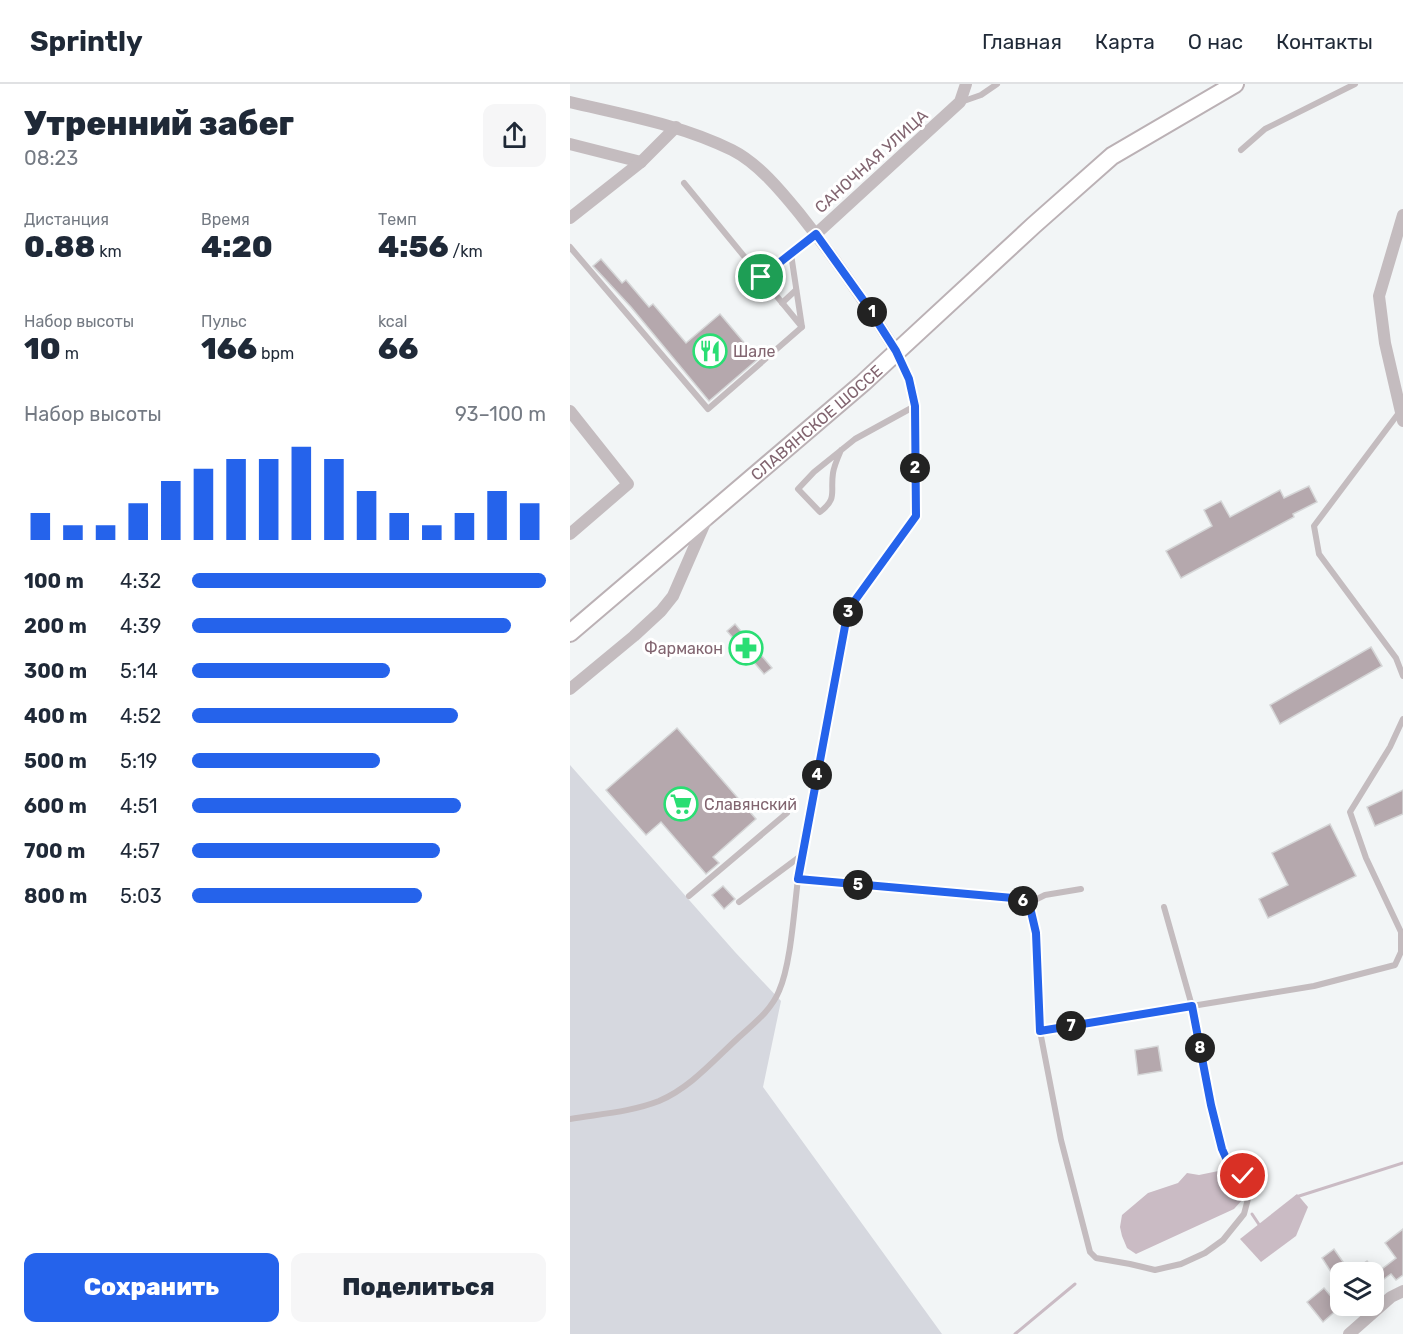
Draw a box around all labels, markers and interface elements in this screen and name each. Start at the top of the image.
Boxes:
text: Sprintly [30,25,143,58]
text: Главная [982,29,1062,54]
text: Карта [1095,29,1155,54]
text: О нас [1188,29,1243,54]
text: Контакты [1276,29,1373,54]
text: Утренний забег [24,104,294,143]
button: share [483,104,546,167]
street label: САНОЧНАЯ УЛИЦА [811,106,932,217]
text: 08:23 [24,146,78,170]
text: Дистанция [24,210,109,229]
text: Время [201,210,250,229]
text: Темп [378,210,417,229]
text: 0.88 [24,229,95,265]
text: 4:20 [201,229,273,265]
text: 4:56 [378,229,449,265]
text: km [95,242,122,261]
text: /km [449,242,483,261]
pin [735,251,786,302]
icon: arrive [744,260,777,293]
pin: 1 [857,297,887,327]
text: 1 [868,302,876,321]
text: Набор высоты [24,312,134,331]
text: Пульс [201,312,247,331]
text: kcal [378,312,407,331]
text: 10 [24,331,61,367]
text: 166 [201,331,257,367]
text: 66 [378,331,418,367]
restaurant icon: Шале [692,333,728,369]
place label: Шале [733,342,775,361]
text: m [61,344,79,363]
text: bpm [257,344,294,363]
street label: СЛАВЯНСКОЕ ШОССЕ [747,361,886,485]
text: Набор высоты [24,402,162,426]
text: 93–100 m [455,402,546,426]
pin: 2 [900,453,930,483]
text: 2 [910,458,920,477]
text: 100 m [24,569,84,593]
text: 4:32 [120,569,161,593]
pin: 3 [833,597,863,627]
text: 3 [843,602,853,621]
text: 200 m [24,614,87,638]
text: 4:39 [120,614,161,638]
pharmacy icon: Фармакон [728,630,764,666]
place label: Фармакон [644,639,723,658]
text: 300 m [24,659,87,683]
text: 5:14 [120,659,158,683]
text: 400 m [24,704,87,728]
text: 4:52 [120,704,161,728]
text: 500 m [24,749,87,773]
text: 5:19 [120,749,157,773]
pin: 4 [802,760,832,790]
text: 4 [812,765,822,784]
supermarket icon: Славянский [663,786,699,822]
text: 600 m [24,794,87,818]
text: 4:51 [120,794,158,818]
place label: Славянский [704,795,797,814]
text: 700 m [24,839,85,863]
text: 4:57 [120,839,160,863]
pin: 5 [843,870,873,900]
text: 5 [853,875,863,894]
text: 800 m [24,884,87,908]
text: 5:03 [120,884,162,908]
pin: 6 [1008,886,1038,916]
text: 6 [1018,891,1028,910]
pin: 7 [1056,1011,1086,1041]
text: 7 [1066,1016,1076,1035]
pin: 8 [1185,1033,1215,1063]
text: 8 [1195,1038,1205,1057]
pin [1217,1150,1268,1201]
icon: check [1226,1159,1259,1192]
button: Сохранить [24,1253,279,1322]
button: Поделиться [291,1253,546,1322]
map controls [1330,1262,1384,1316]
button: layers [1330,1262,1384,1316]

